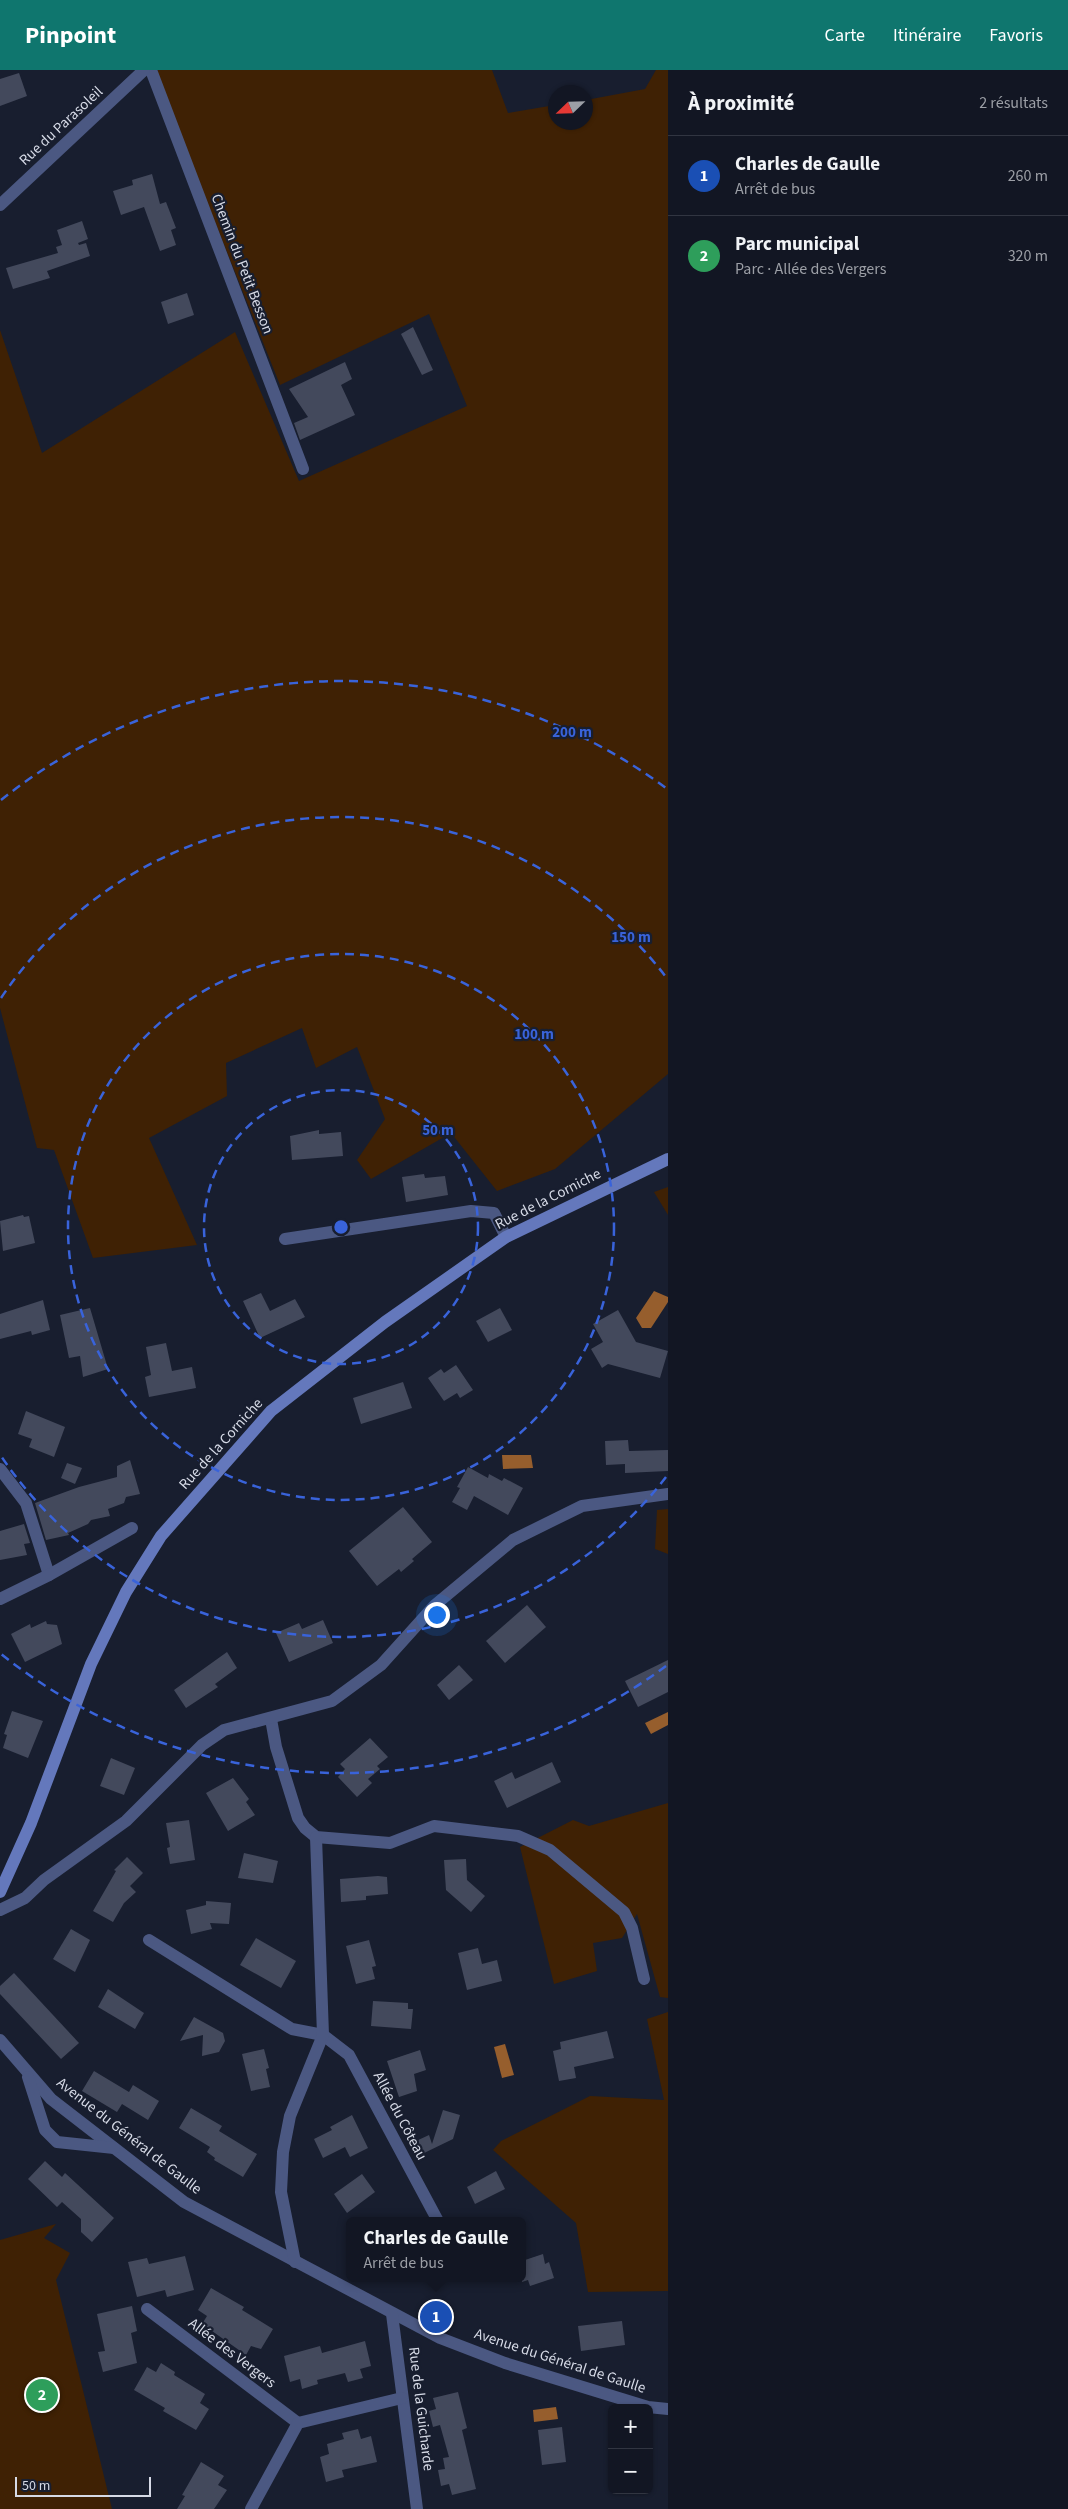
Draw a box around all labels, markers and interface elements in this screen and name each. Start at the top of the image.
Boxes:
text: Pinpoint [25,18,116,53]
text: Carte [825,23,865,48]
text: Itinéraire [893,23,961,48]
text: Favoris [989,23,1043,48]
street label: Rue du Parasoleil [14,81,108,170]
north arrow [548,85,593,130]
text: À proximité [688,88,794,118]
text: 2 résultats [979,92,1048,114]
text: Charles de Gaulle [735,151,880,178]
text: 1 [700,165,708,187]
text: 260 m [1008,165,1048,187]
text: Arrêt de bus [735,178,815,200]
street label: Chemin du Petit Besson [206,191,278,337]
text: Parc municipal [735,231,859,258]
text: 2 [700,245,708,267]
text: 320 m [1008,245,1048,267]
text: Parc · Allée des Vergers [735,258,886,280]
text: 200 m [552,722,592,743]
text: 150 m [611,927,651,948]
text: 100 m [514,1024,554,1045]
text: 50 m [422,1120,454,1141]
street label: Rue de la Corniche [491,1163,605,1235]
centre of rings [332,1218,350,1236]
street label: Rue de la Corniche [174,1394,268,1494]
your location [424,1602,450,1628]
street label: Allée du Côteau [368,2068,432,2164]
street label: Avenue du Général de Gaulle [52,2073,206,2199]
popup [346,2217,526,2282]
text: Charles de Gaulle [363,2225,509,2252]
text: Arrêt de bus [363,2252,444,2274]
pin: 1 [420,2298,452,2336]
street label: Allée des Vergers [184,2313,280,2393]
street label: Avenue du Général de Gaulle [472,2323,648,2399]
street label: Rue de la Guicharde [403,2346,439,2472]
pin: 2 [26,2376,58,2414]
map controls [608,2404,653,2494]
button: + [608,2404,653,2449]
button: − [608,2449,653,2494]
scale bar [15,2474,151,2497]
text: 50 m [22,2476,50,2496]

